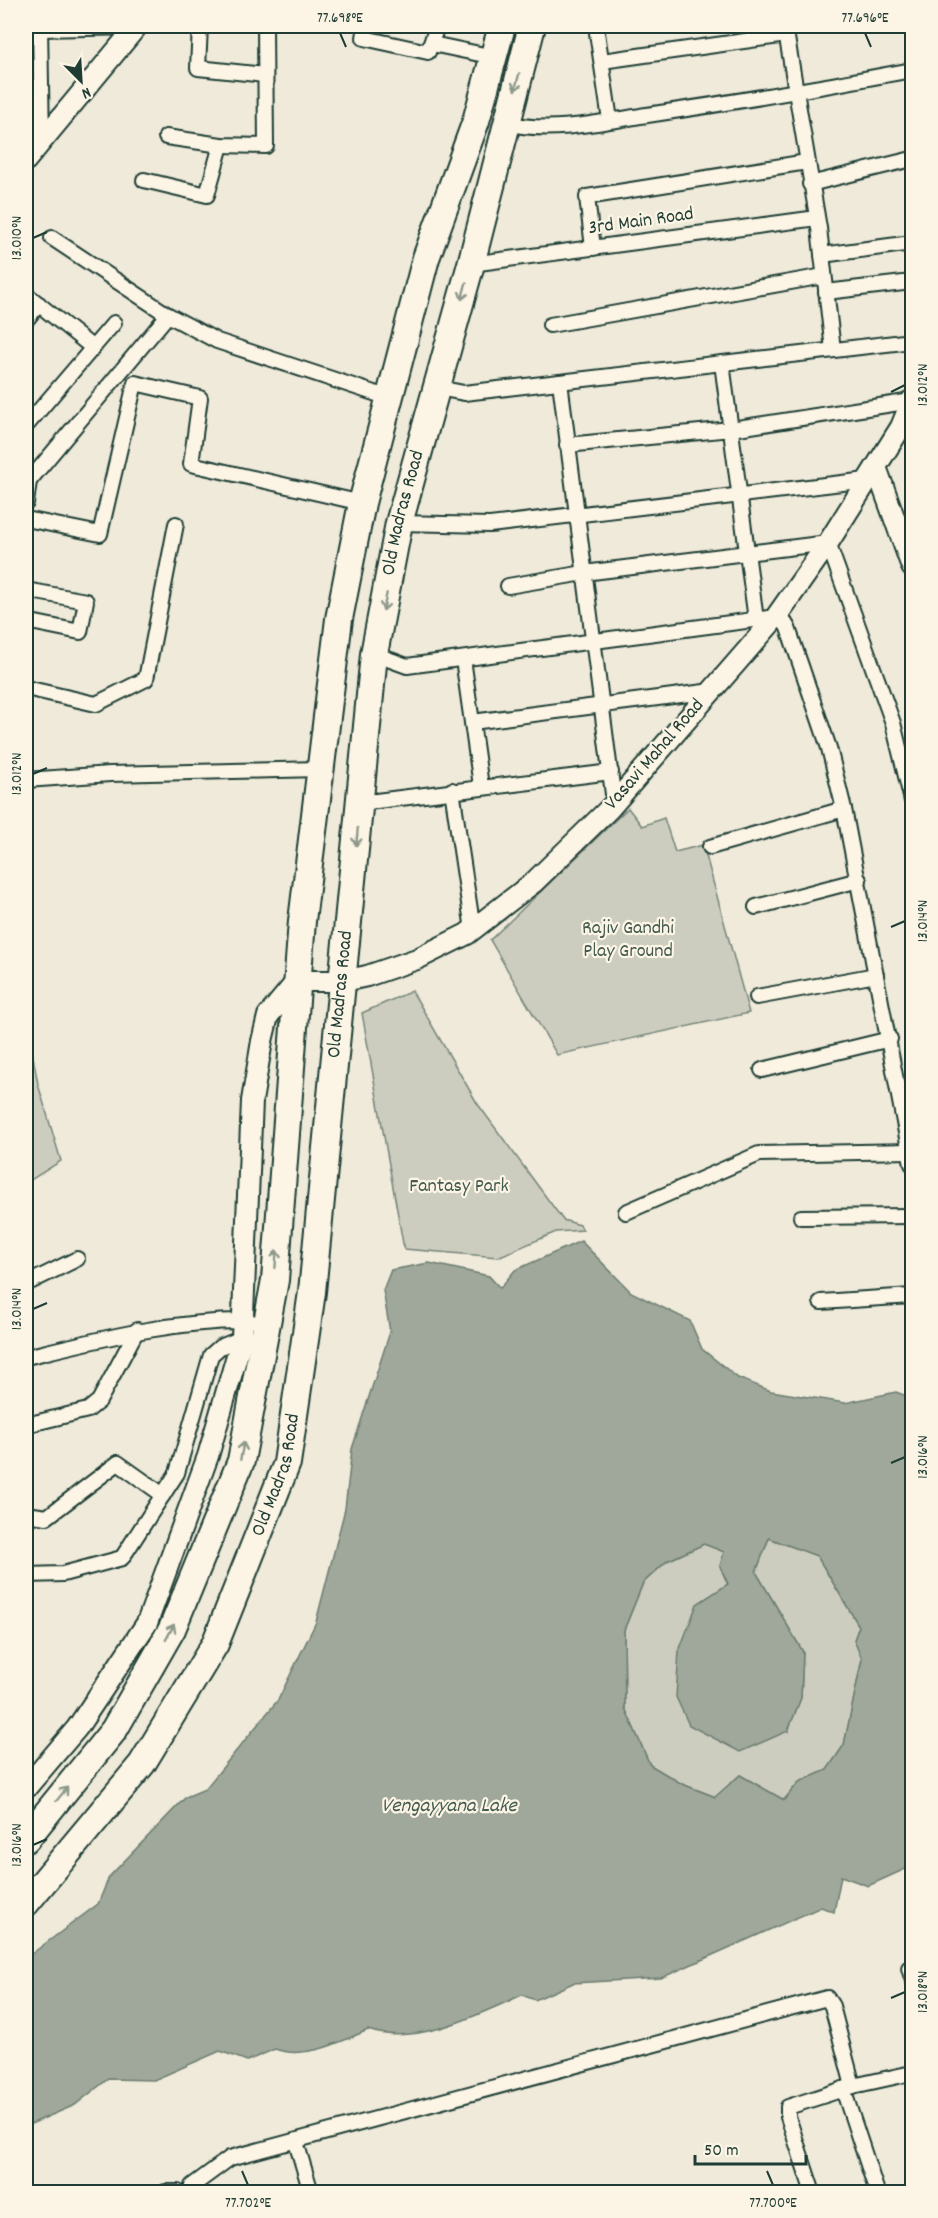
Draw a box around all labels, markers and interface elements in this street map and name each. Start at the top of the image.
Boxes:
text: 77.698°E [317,8,363,30]
text: 77.696°E [841,8,889,30]
north arrow [51,51,111,111]
one-way arrow [511,72,523,91]
text: N [78,80,94,105]
street label: 3rd Main Road [586,201,696,243]
text: 13.010°N [7,216,29,260]
one-way arrow [458,281,469,300]
text: 13.012°N [913,364,935,406]
street label: Old Madras Road [375,447,432,578]
one-way arrow [378,592,390,611]
street label: Vasavi Mahal Road [599,693,711,817]
text: 13.012°N [7,753,29,795]
one-way arrow [351,827,362,847]
text: 13.014°N [913,900,935,942]
park label: Rajiv Gandhi Play Ground [582,915,674,966]
street label: Old Madras Road [321,929,361,1060]
park label: Fantasy Park [409,1173,509,1201]
one-way arrow [271,1250,282,1270]
text: 13.014°N [7,1288,29,1330]
street label: Old Madras Road [245,1412,308,1541]
text: 13.016°N [913,1435,935,1479]
one-way arrow [237,1442,248,1462]
one-way arrow [164,1624,176,1641]
one-way arrow [56,1786,69,1802]
water label: Vengayyana Lake [381,1792,519,1822]
text: 13.016°N [7,1823,29,1867]
text: 13.018°N [913,1971,935,2013]
scale bar [695,2128,806,2166]
text: 50 m [704,2139,739,2164]
text: 77.702°E [225,2193,271,2215]
text: 77.700°E [749,2193,797,2215]

